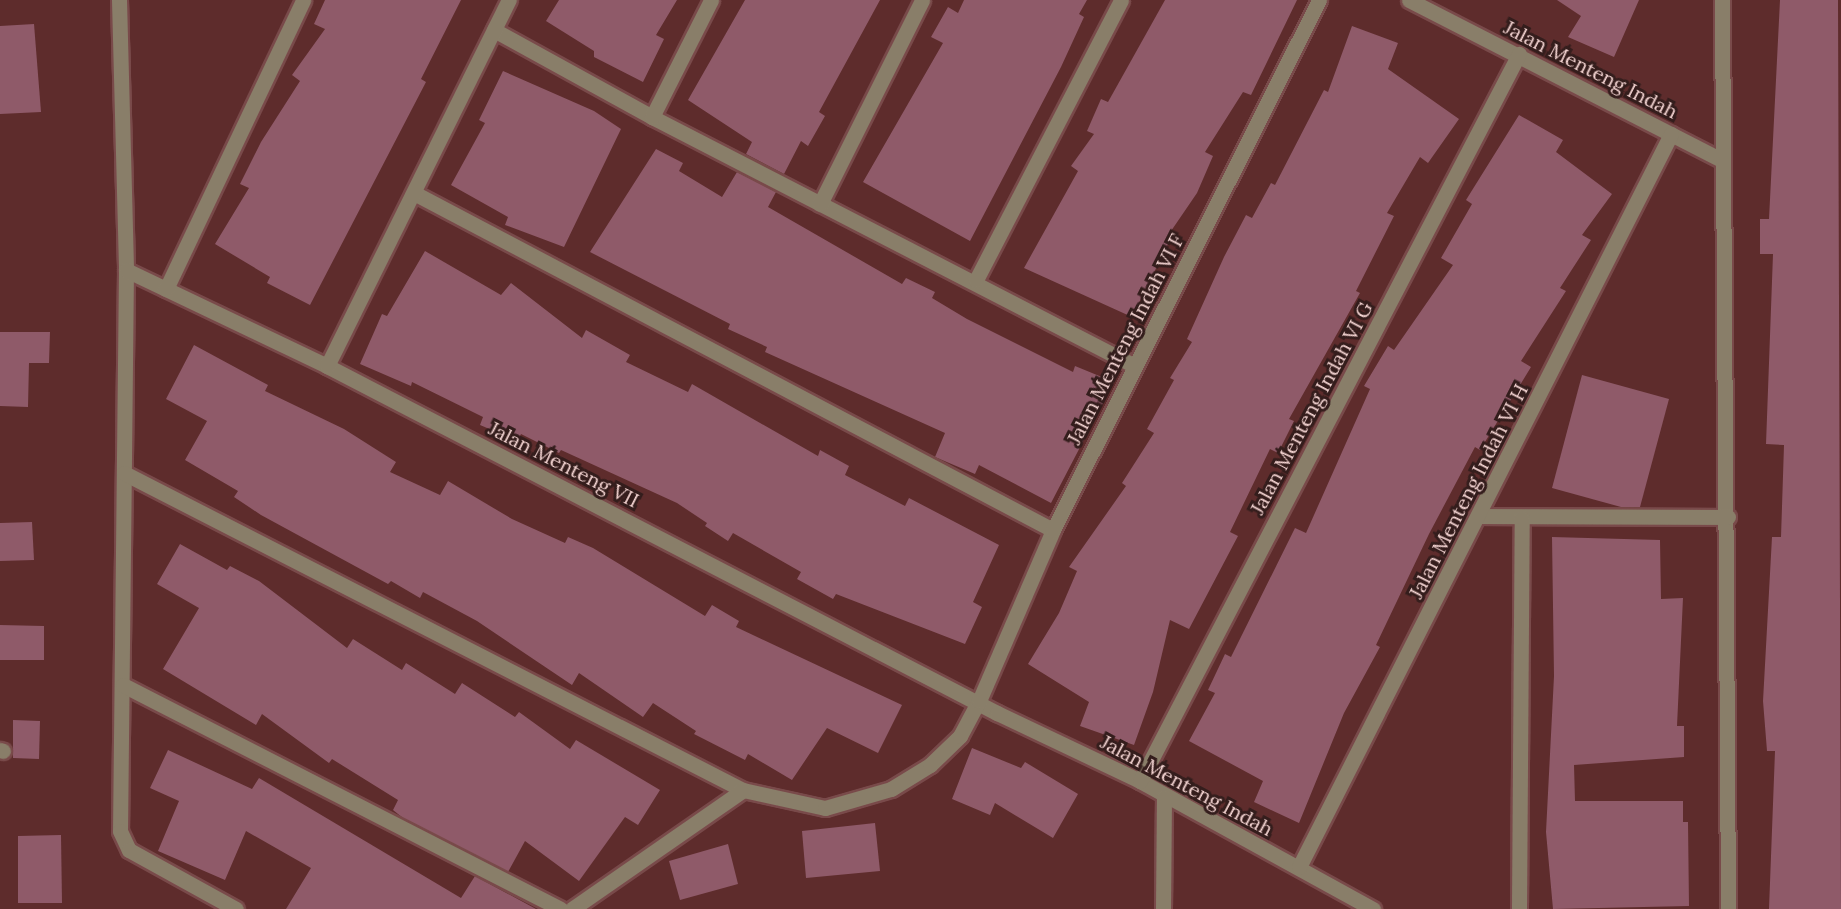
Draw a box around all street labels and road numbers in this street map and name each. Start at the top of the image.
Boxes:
street label: Jalan Menteng Indah [1500,15,1682,123]
street label: Jalan Menteng Indah VI F [1061,230,1189,448]
street label: Jalan Menteng Indah VI G [1245,298,1377,518]
street label: Jalan Menteng Indah VI H [1403,380,1533,602]
street label: Jalan Menteng VII [485,416,643,512]
street label: Jalan Menteng Indah [1097,729,1277,841]

